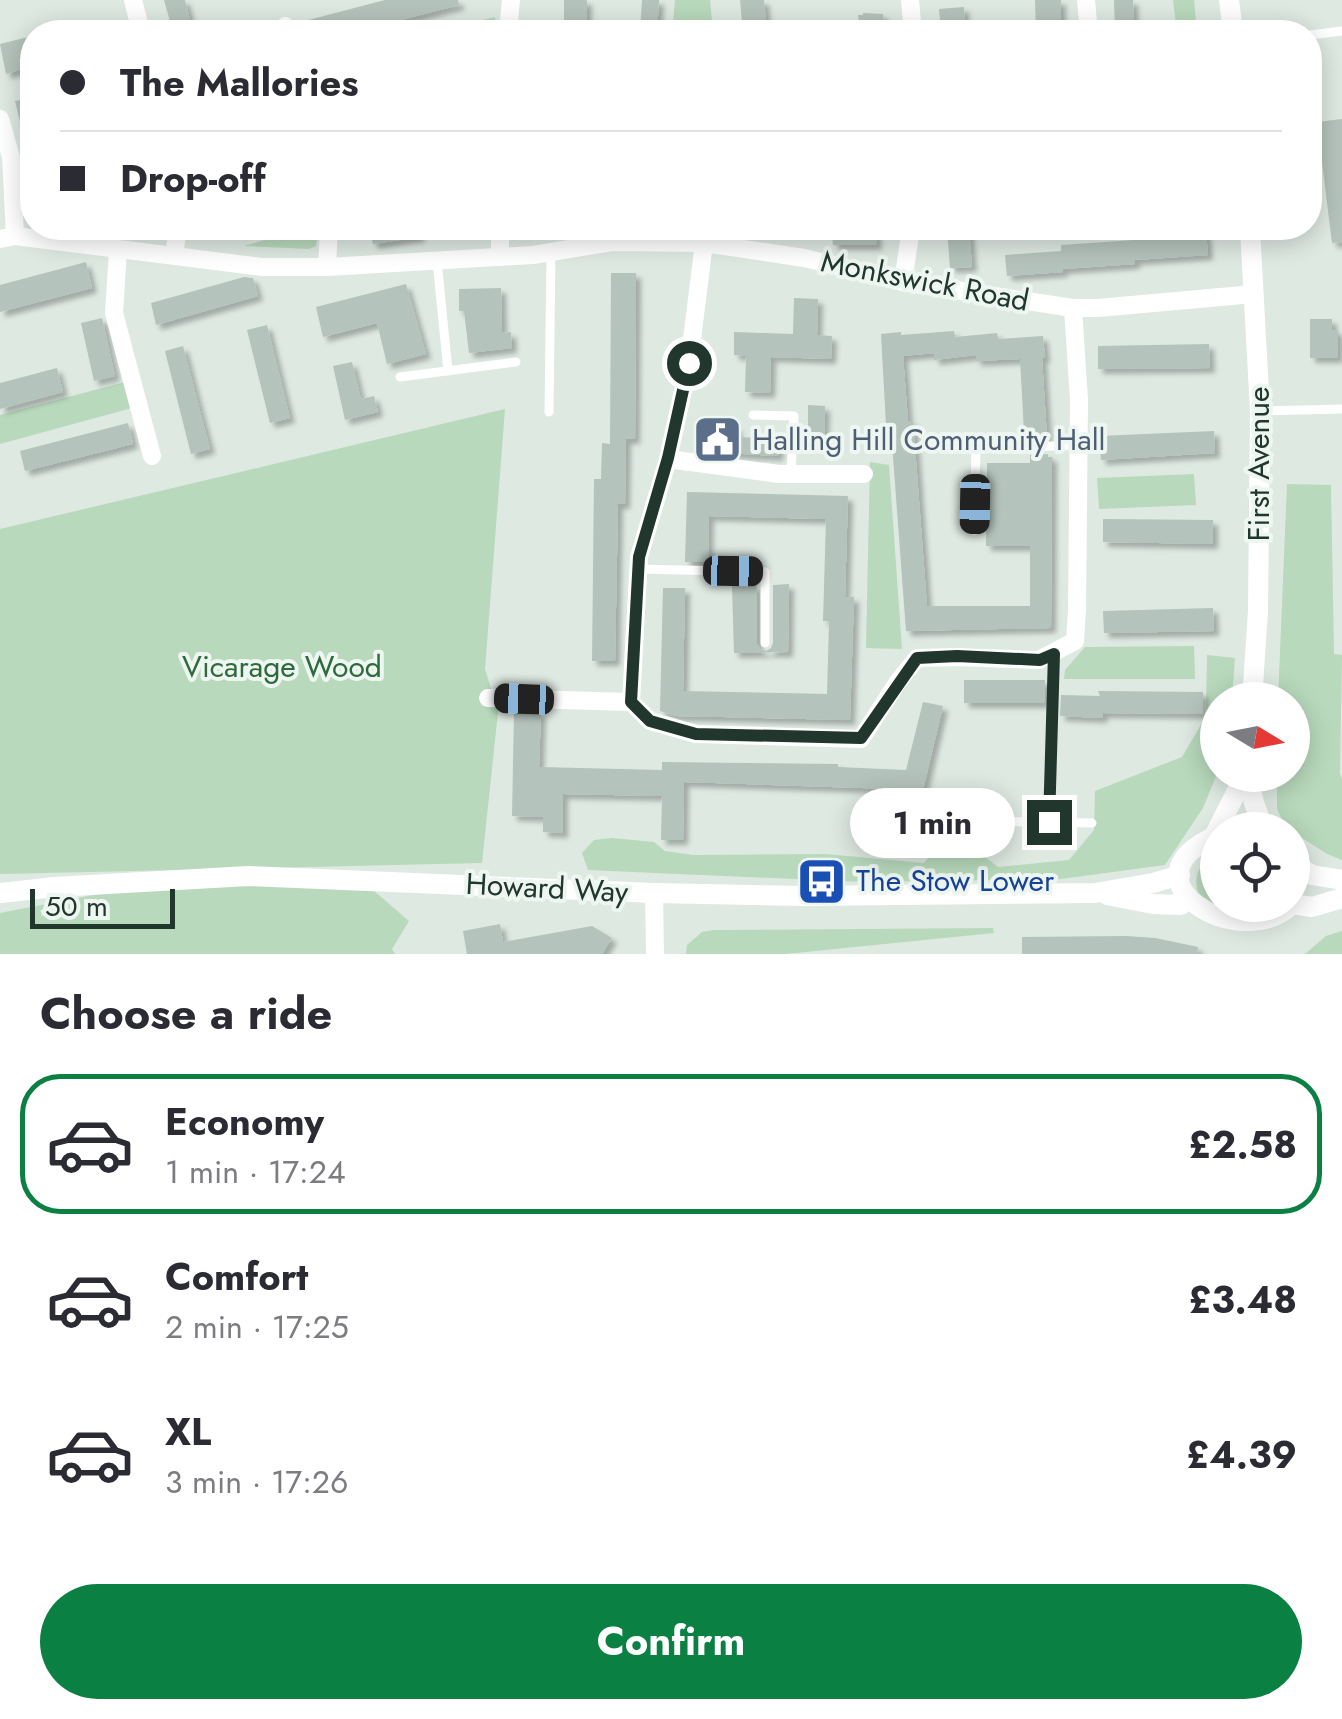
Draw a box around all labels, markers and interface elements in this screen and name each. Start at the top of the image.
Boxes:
text: The Mallories [120,55,359,110]
text: Drop-off [120,151,266,206]
street label: Monkswick Road [817,239,1033,322]
route start [667,341,712,386]
street label: First Avenue [1237,387,1280,541]
public building icon: Halling Hill Community Hall [691,414,743,466]
place label: Halling Hill Community Hall [752,418,1106,461]
car [959,474,991,534]
car [703,555,763,587]
park label: Vicarage Wood [182,645,382,688]
north arrow [1200,682,1310,792]
map controls [1200,682,1310,922]
car [493,683,555,715]
callout: 1 min [849,787,1014,857]
text: 1 min [893,800,972,846]
route end [1027,800,1072,845]
button: locate [1200,812,1310,922]
bus stop icon: The Stow Lower [795,855,847,907]
place label: The Stow Lower [856,859,1055,902]
street label: Howard Way [465,862,630,913]
scale bar [30,884,175,928]
text: 50 m [45,886,108,927]
text: Choose a ride [40,981,332,1046]
text: Economy [165,1094,324,1149]
icon: car [45,1099,135,1189]
text: £2.58 [1188,1117,1297,1172]
text: 1 min · 17:24 [165,1149,346,1195]
text: Comfort [165,1249,308,1304]
icon: car [45,1254,135,1344]
text: £3.48 [1188,1272,1297,1327]
text: 2 min · 17:25 [165,1304,349,1350]
text: XL [165,1404,211,1459]
icon: car [45,1409,135,1499]
text: £4.39 [1186,1427,1297,1482]
text: 3 min · 17:26 [165,1459,348,1505]
button: Confirm [40,1584,1302,1699]

